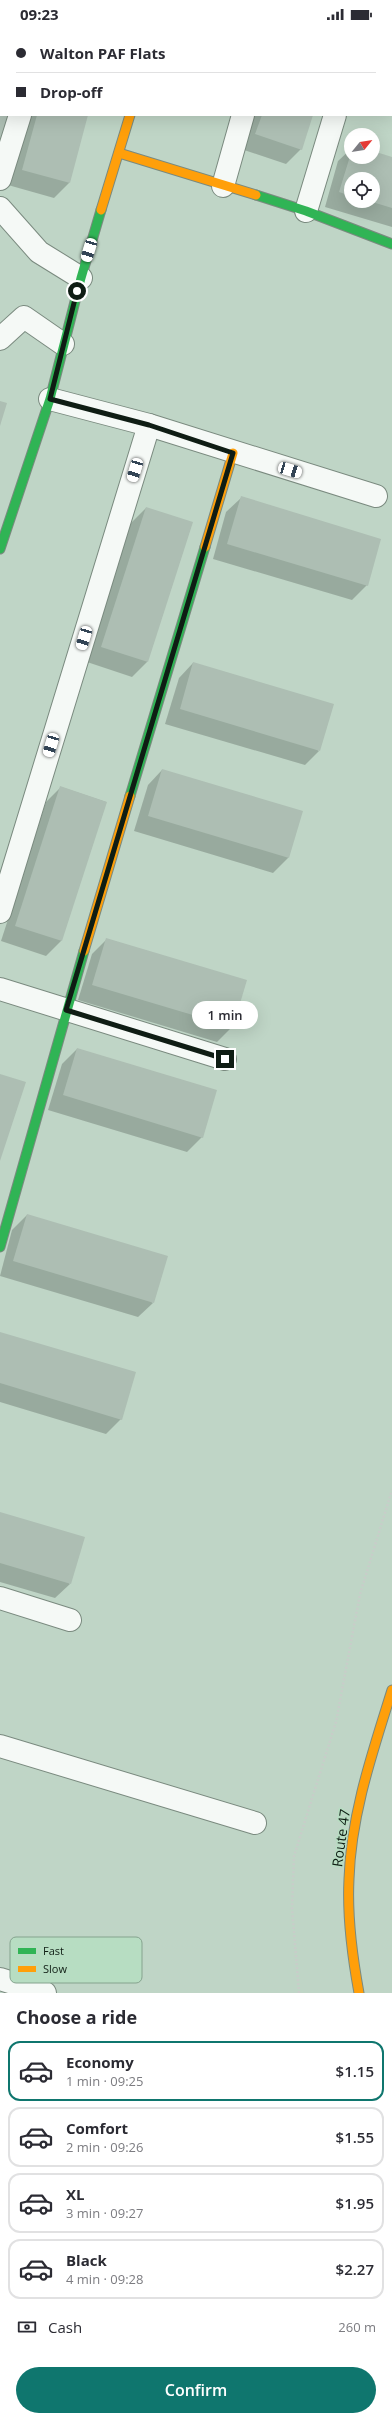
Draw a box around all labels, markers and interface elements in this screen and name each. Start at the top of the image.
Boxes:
text: 09:23 [20,4,59,24]
text: Walton PAF Flats [40,43,165,63]
text: Drop-off [40,82,102,102]
north arrow [344,128,380,164]
map controls [344,128,380,208]
button: locate [344,172,380,208]
car [80,237,98,263]
route start [68,282,86,300]
car [126,457,144,483]
car [277,461,303,479]
car [75,625,93,651]
car [42,732,60,758]
callout: 1 min [192,1001,258,1029]
text: 1 min [207,1006,243,1024]
route end [216,1050,234,1068]
street label: Route 47 [327,1808,354,1868]
legend [10,1937,142,1983]
text: Fast [43,1943,64,1958]
text: Slow [43,1961,67,1976]
text: Choose a ride [16,2005,137,2029]
text: Economy [66,2052,134,2072]
icon: car [18,2053,54,2089]
text: $1.15 [336,2061,374,2081]
text: 1 min · 09:25 [66,2072,143,2090]
text: Comfort [66,2118,128,2138]
icon: car [18,2119,54,2155]
text: $1.55 [336,2127,374,2147]
text: 2 min · 09:26 [66,2138,143,2156]
text: XL [66,2184,84,2204]
icon: car [18,2185,54,2221]
text: $1.95 [336,2193,374,2213]
text: 3 min · 09:27 [66,2204,143,2222]
text: Black [66,2250,107,2270]
icon: car [18,2251,54,2287]
text: $2.27 [336,2259,374,2279]
text: 4 min · 09:28 [66,2270,143,2288]
icon: cash [16,2316,38,2338]
text: Cash [48,2317,82,2337]
text: 260 m [338,2318,376,2336]
button: Confirm [16,2367,376,2413]

